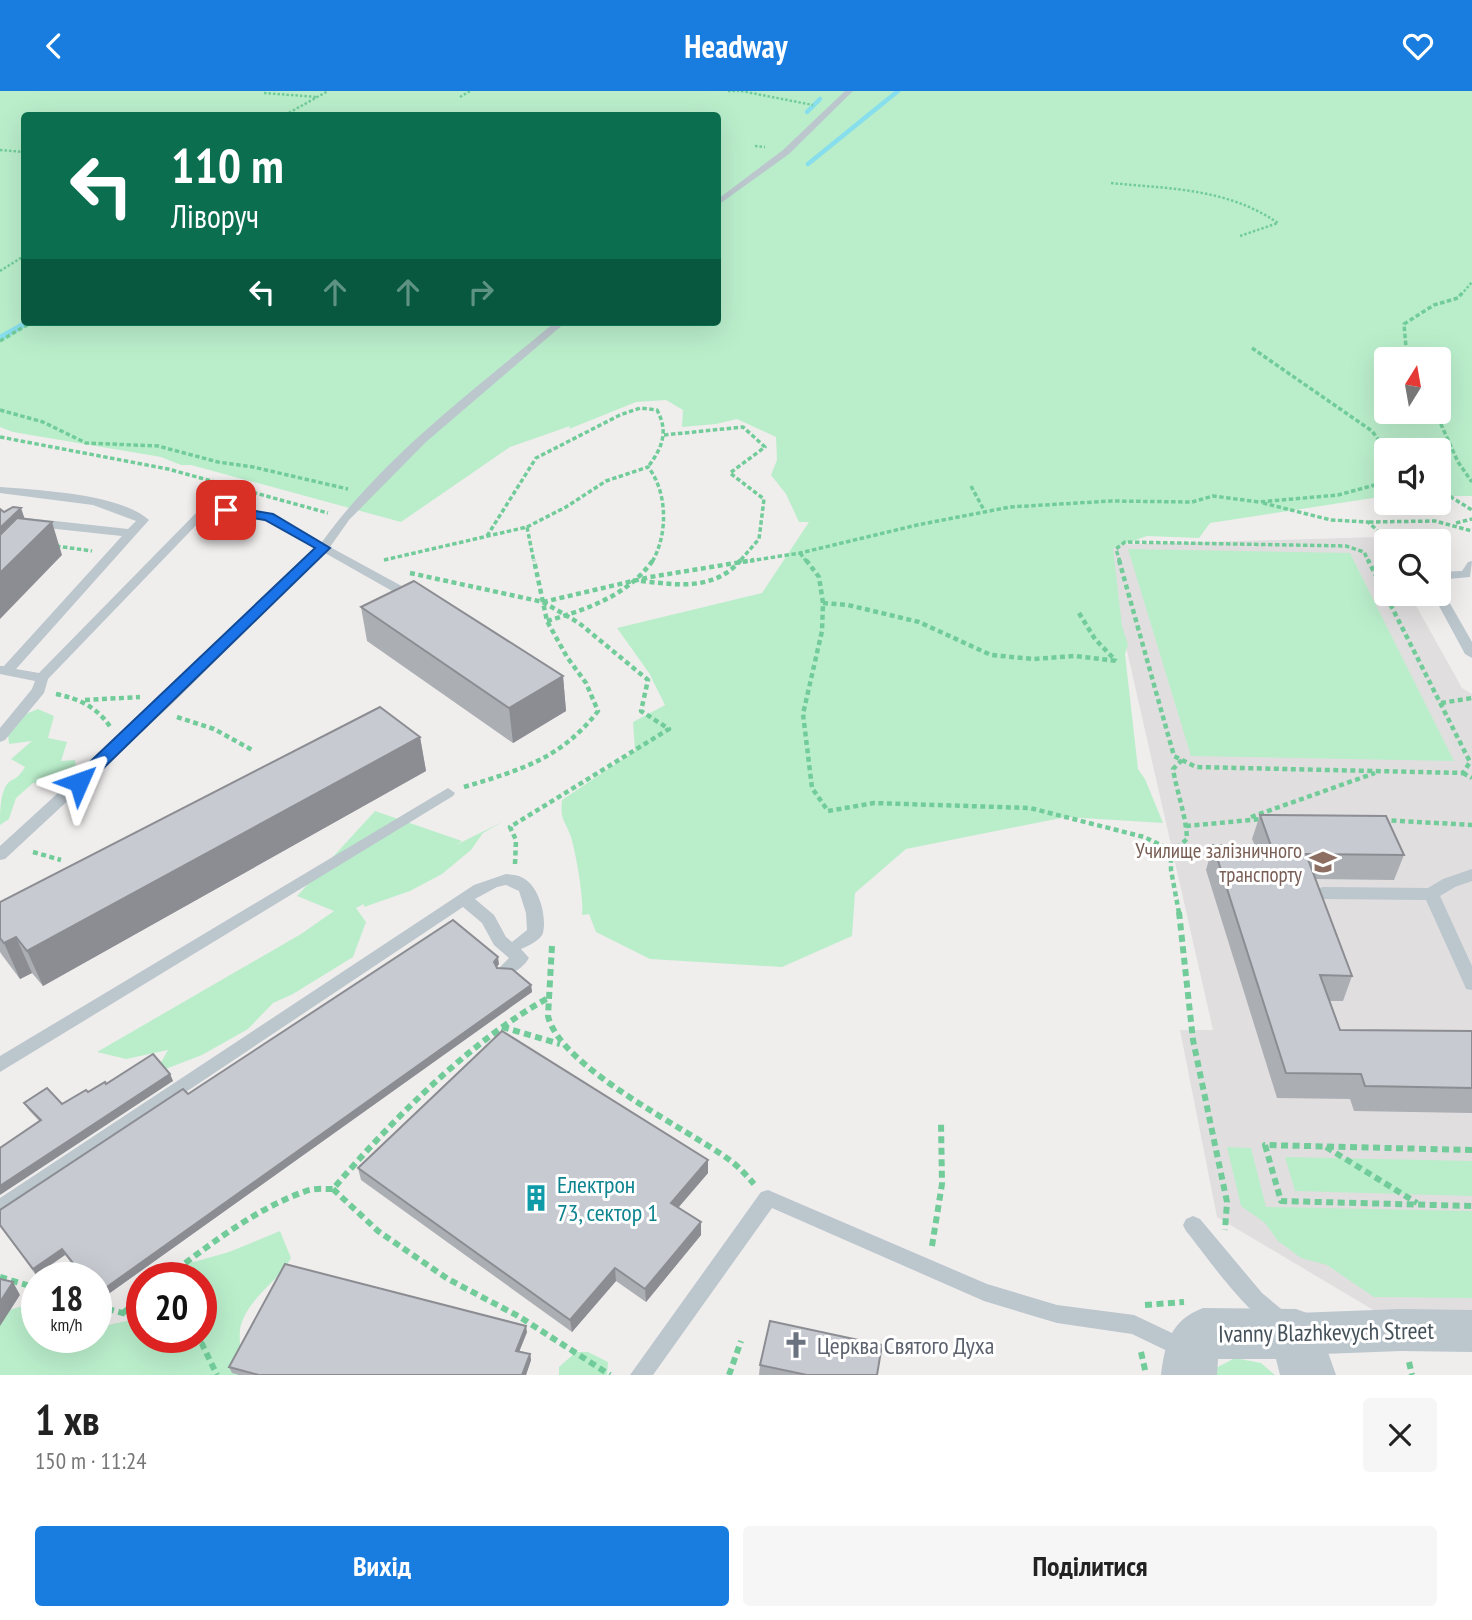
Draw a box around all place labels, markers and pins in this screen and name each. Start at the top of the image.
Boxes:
pin [196,480,256,540]
place label: Училище залізничного транспорту [1135,837,1302,888]
school or university icon: Училище залізничного транспорту [1308,847,1338,877]
place label: Електрон 73, сектор 1 [557,1169,658,1228]
building icon: Електрон 73, сектор 1 [521,1183,551,1213]
church icon: Церква Святого Духа [781,1330,811,1360]
place label: Церква Святого Духа [817,1330,994,1361]

